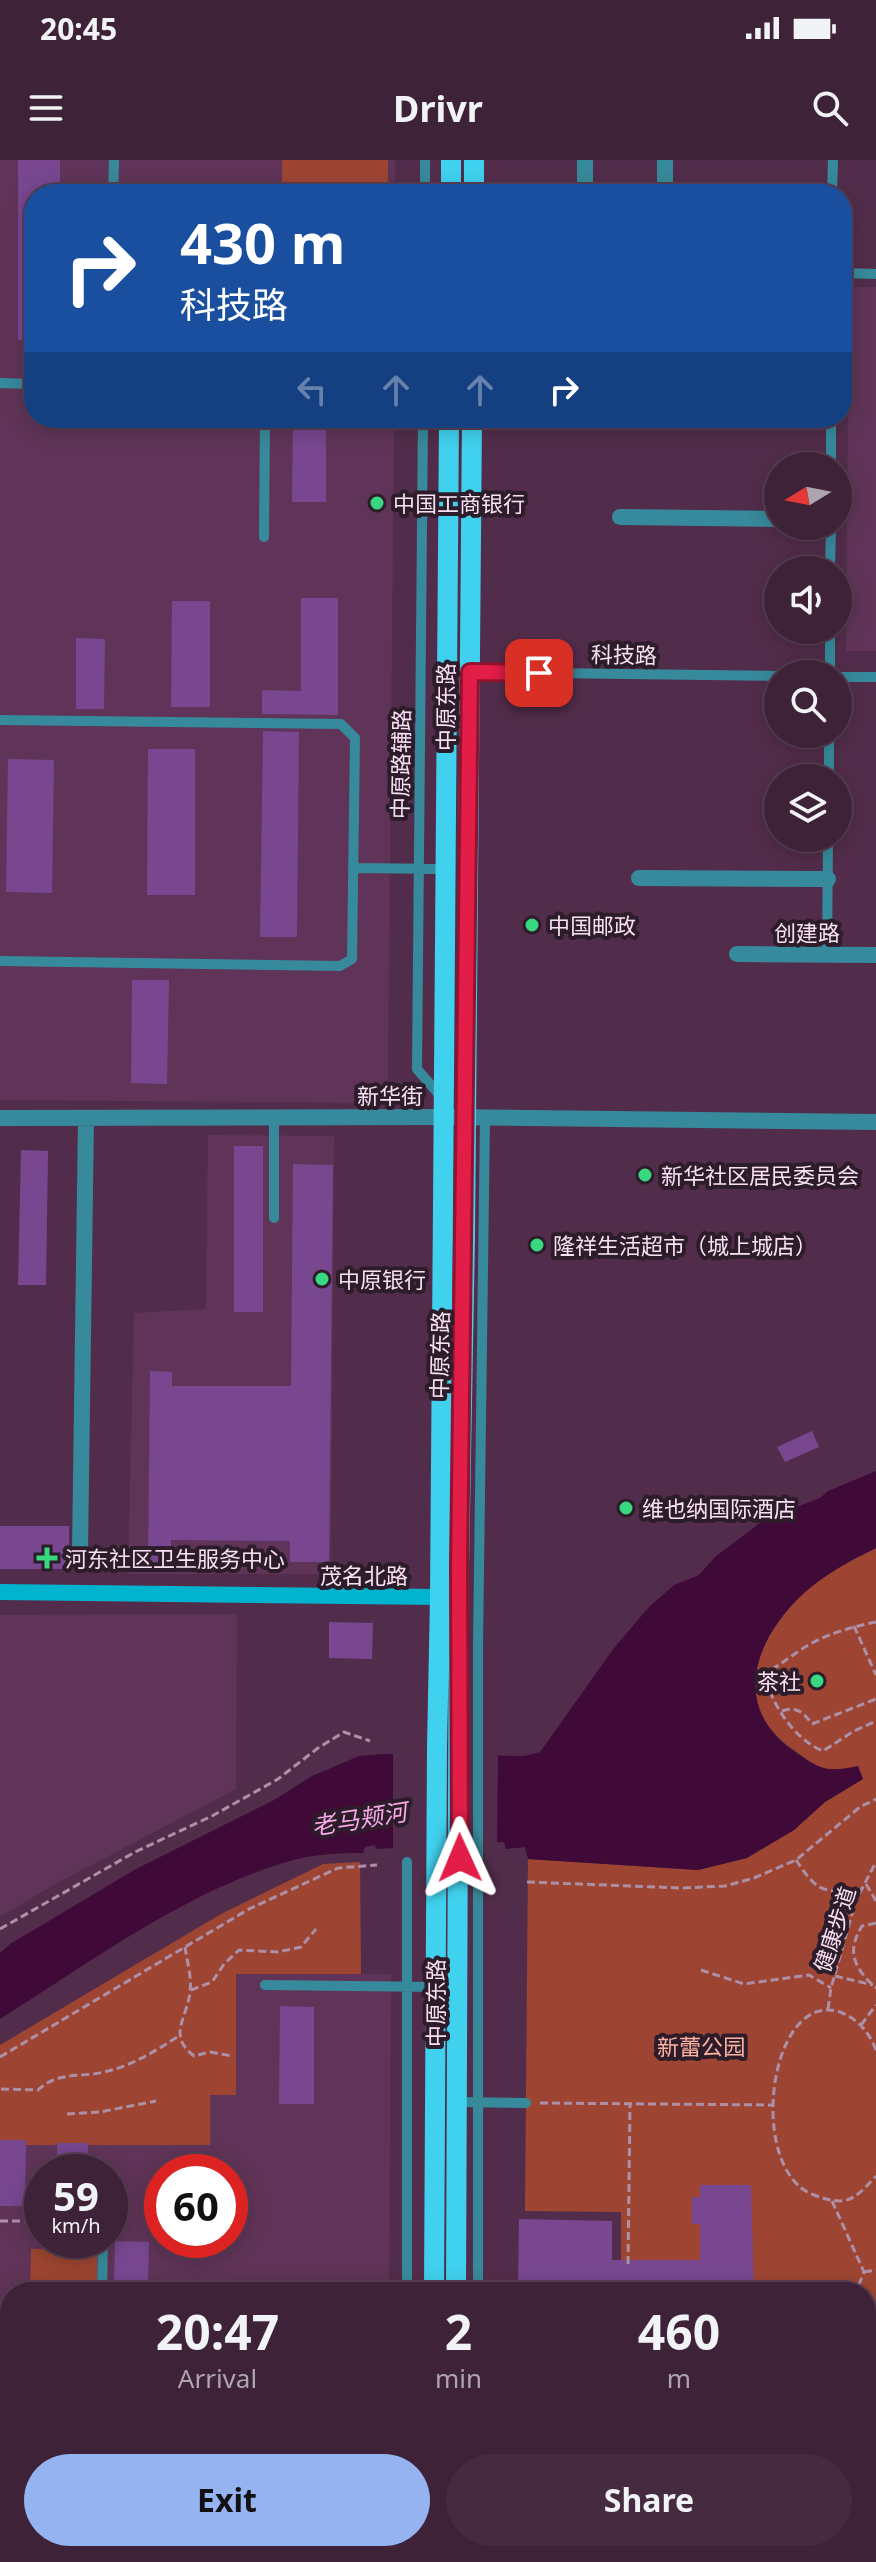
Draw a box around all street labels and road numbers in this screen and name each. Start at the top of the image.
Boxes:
street label: 科技路 [591,638,657,670]
street label: 中原东路 [430,663,460,751]
street label: 中原路辅路 [384,709,416,819]
street label: 创建路 [774,917,840,947]
street label: 新华街 [357,1080,423,1110]
street label: 中原东路 [423,1311,455,1399]
street label: 茂名北路 [320,1560,408,1590]
street label: 健康步道 [806,1883,862,1975]
street label: 中原东路 [420,1959,450,2047]

